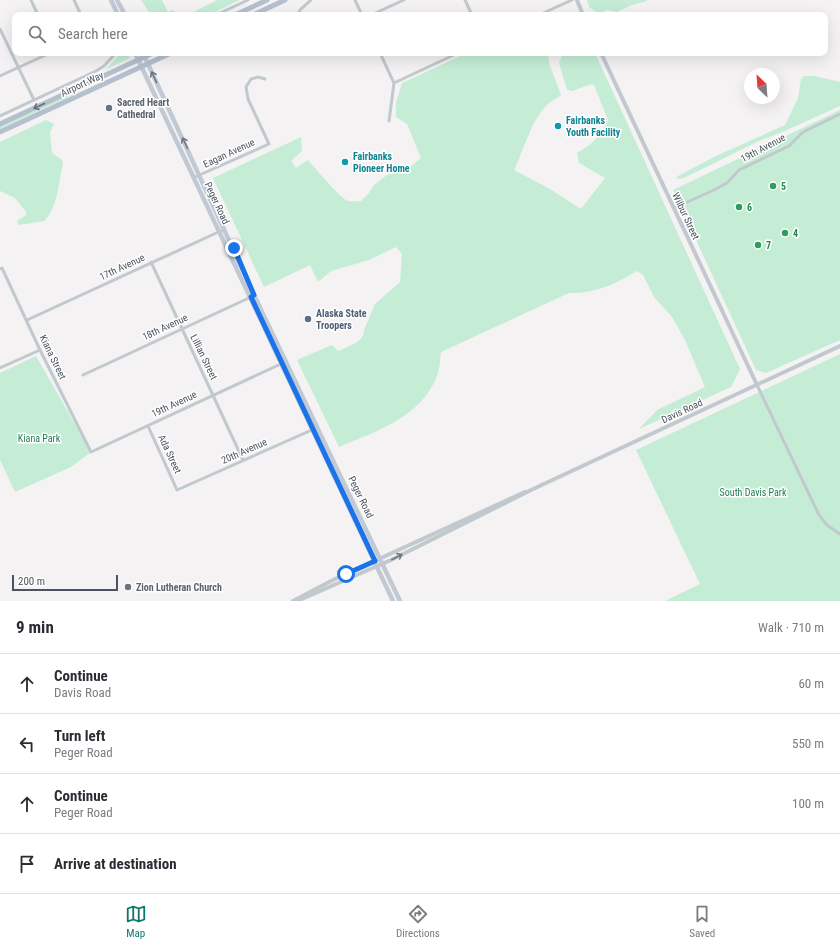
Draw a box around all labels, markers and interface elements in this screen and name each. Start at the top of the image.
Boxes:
search box [12,12,828,56]
icon: search [26,23,48,45]
text: Search here [58,25,128,43]
north arrow [744,68,780,104]
street label: Airport Way [59,69,105,99]
one-way arrow [150,72,157,84]
place label: Sacred Heart Cathedral [117,97,169,120]
one-way arrow [34,103,46,110]
marker: Sacred Heart Cathedral [104,103,114,113]
place label: Fairbanks Youth Facility [566,115,621,138]
marker: Fairbanks Youth Facility [553,121,563,131]
street label: 19th Avenue [739,132,787,164]
street label: Eagan Avenue [202,136,257,170]
one-way arrow [181,138,188,150]
place label: Fairbanks Pioneer Home [353,151,410,174]
marker: Fairbanks Pioneer Home [340,157,350,167]
street label: Peger Road [202,180,232,226]
marker: 5 [768,181,778,191]
place label: 5 [781,181,786,192]
street label: Wilbur Street [670,191,702,241]
marker: 6 [734,202,744,212]
place label: 6 [747,202,752,213]
marker: 4 [780,228,790,238]
place label: 4 [793,228,798,239]
route end [225,239,243,257]
marker: 7 [753,240,763,250]
place label: 7 [766,240,771,251]
street label: 17th Avenue [98,252,147,282]
place label: Alaska State Troopers [316,308,367,331]
street label: 18th Avenue [141,312,190,342]
marker: Alaska State Troopers [303,314,313,324]
street label: Lillian Street [188,332,220,382]
street label: Kiana Street [38,333,68,381]
street label: 19th Avenue [150,389,199,419]
street label: Davis Road [660,397,704,425]
park label: Kiana Park [18,433,61,444]
street label: Ada Street [156,433,184,475]
street label: 20th Avenue [219,436,269,466]
street label: Peger Road [346,474,376,520]
park label: South Davis Park [720,487,787,498]
one-way arrow [391,553,403,560]
route start [337,565,355,583]
scale bar [12,573,118,592]
text: 200 m [18,575,45,588]
marker: Zion Lutheran Church [123,582,133,592]
place label: Zion Lutheran Church [136,582,222,593]
text: 9 min [16,617,54,637]
text: Walk · 710 m [758,620,824,635]
text: Continue [54,667,108,685]
icon: ahead [16,673,38,695]
text: 60 m [798,676,824,691]
text: Davis Road [54,685,111,700]
text: Turn left [54,727,105,745]
icon: left [16,733,38,755]
text: 550 m [792,736,824,751]
text: Peger Road [54,745,113,760]
text: Continue [54,787,108,805]
icon: ahead [16,793,38,815]
text: 100 m [792,796,824,811]
text: Peger Road [54,805,113,820]
icon: arrive [16,853,38,875]
text: Arrive at destination [54,855,177,873]
tab: Map [125,903,147,940]
tab: Directions [396,903,440,940]
tab: Saved [689,903,715,940]

